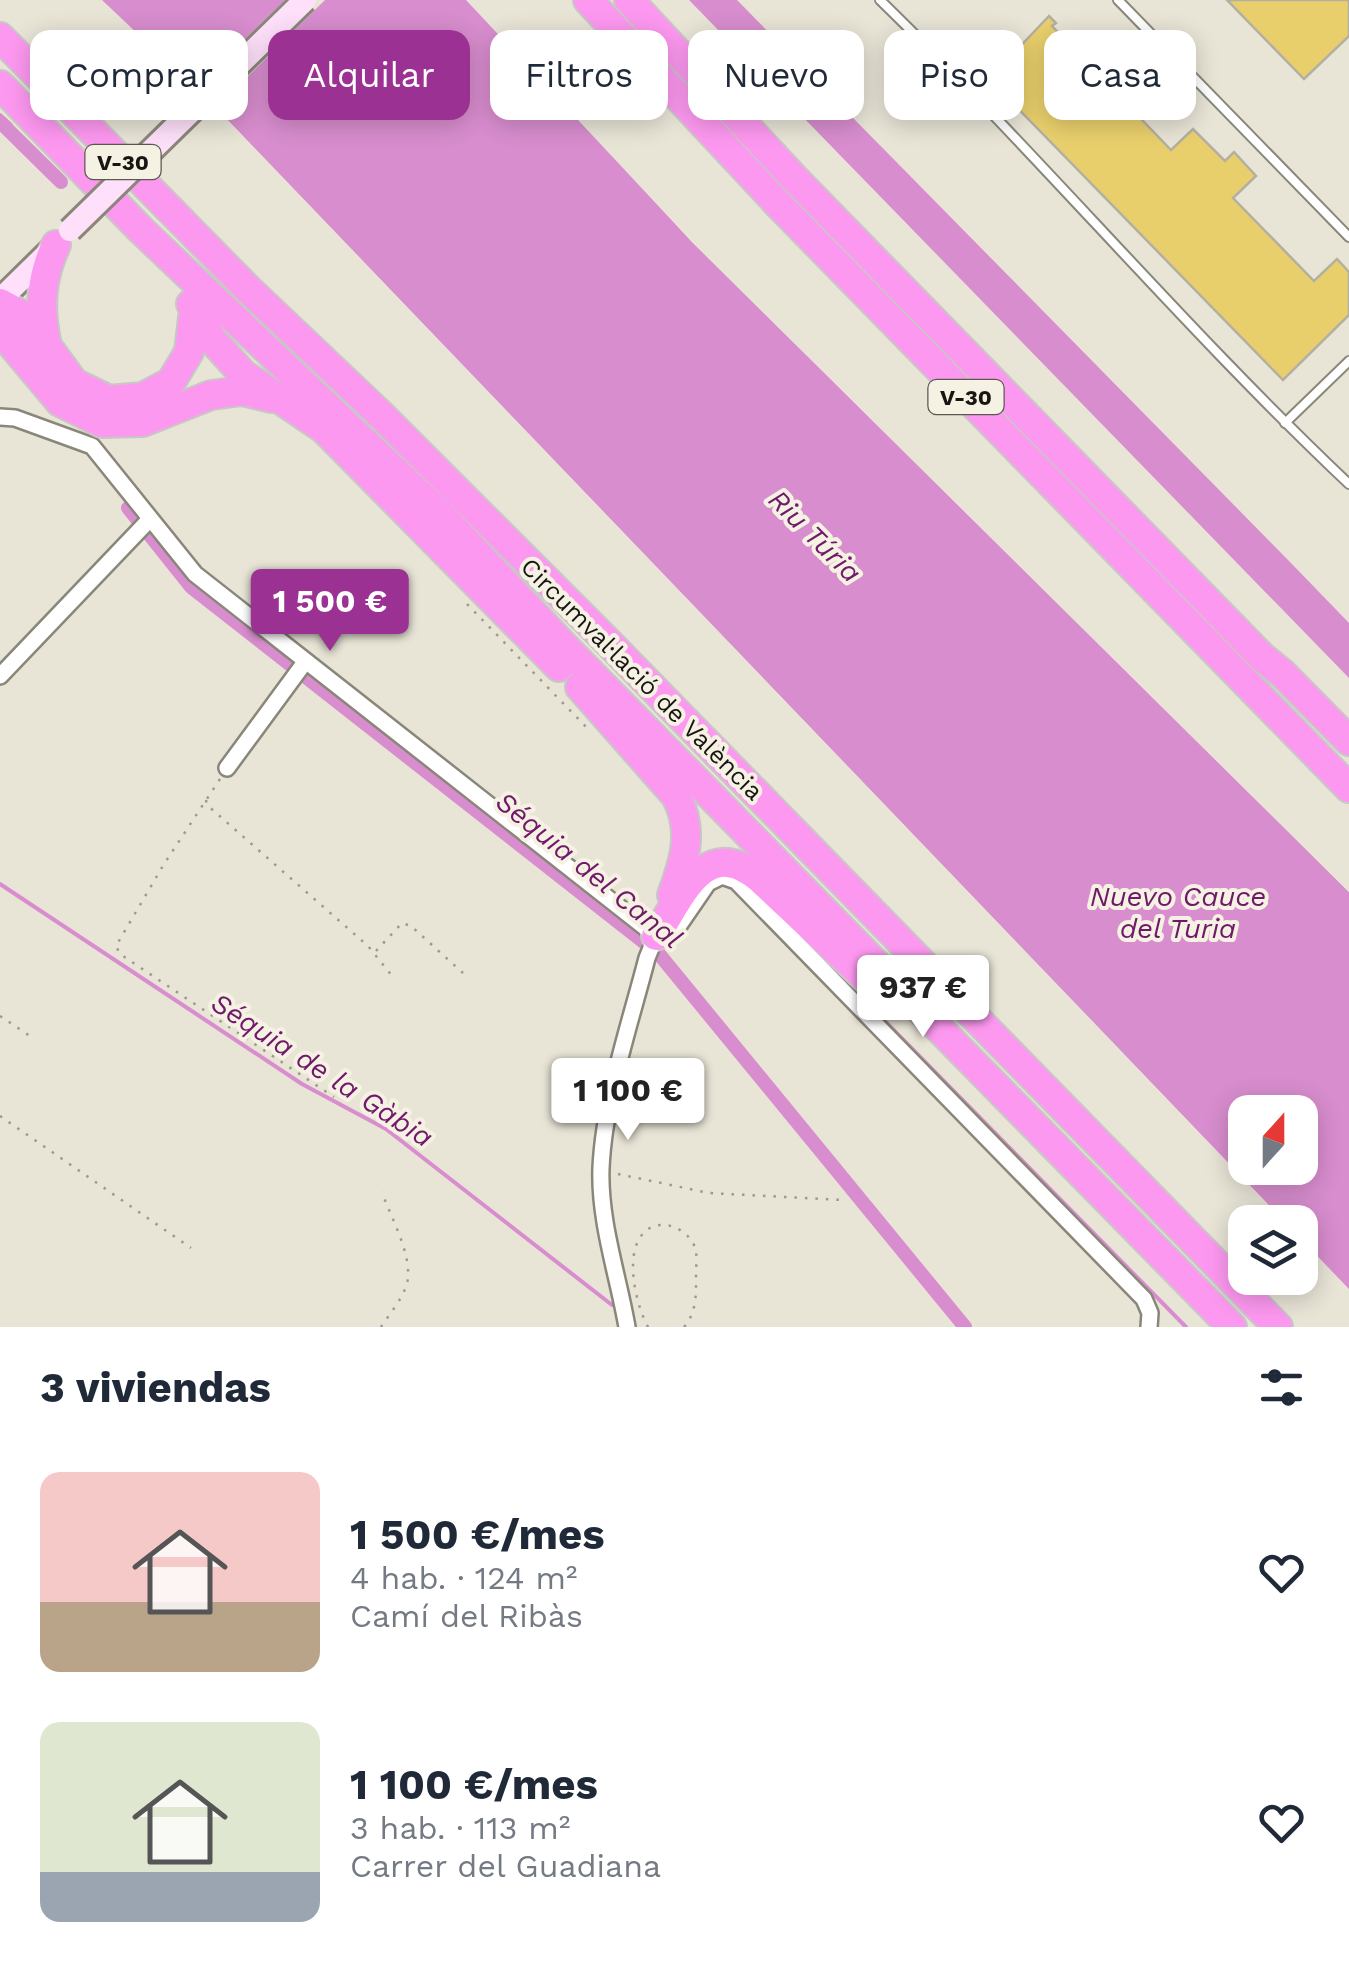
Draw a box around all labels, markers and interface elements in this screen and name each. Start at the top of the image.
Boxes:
chip: Comprar [30,30,248,120]
chip: Alquilar [268,30,470,120]
chip: Filtros [490,30,668,120]
chip: Nuevo [688,30,864,120]
chip: Piso [884,30,1024,120]
chip: Casa [1044,30,1196,120]
road number: V-30 [86,145,160,179]
road number: V-30 [928,380,1004,414]
water label: Riu Túria [762,483,868,589]
street label: Circumval·lació de València [515,552,769,806]
pin: 1 500 € [238,569,422,654]
text: 1 500 € [273,582,387,620]
water label: Séquia del Canal [489,785,689,955]
water label: Nuevo Cauce del Turia [1090,880,1266,945]
pin: 937 € [853,955,993,1040]
text: 937 € [879,968,967,1006]
water label: Séquia de la Gàbia [205,986,439,1154]
pin: 1 100 € [536,1058,720,1143]
text: 1 100 € [573,1071,683,1109]
north arrow [1228,1095,1318,1185]
map controls [1228,1095,1318,1295]
button: layers [1228,1205,1318,1295]
icon: filters [1254,1360,1309,1415]
text: 3 viviendas [40,1363,271,1412]
text: 1 500 €/mes [350,1510,605,1559]
icon: home [120,1512,240,1632]
icon: heart [1254,1545,1309,1600]
text: 4 hab. · 124 m² [350,1559,578,1597]
text: Camí del Ribàs [350,1597,583,1635]
text: 1 100 €/mes [350,1760,598,1809]
icon: home [120,1762,240,1882]
icon: heart [1254,1795,1309,1850]
text: 3 hab. · 113 m² [350,1809,571,1847]
text: Carrer del Guadiana [350,1847,661,1885]

